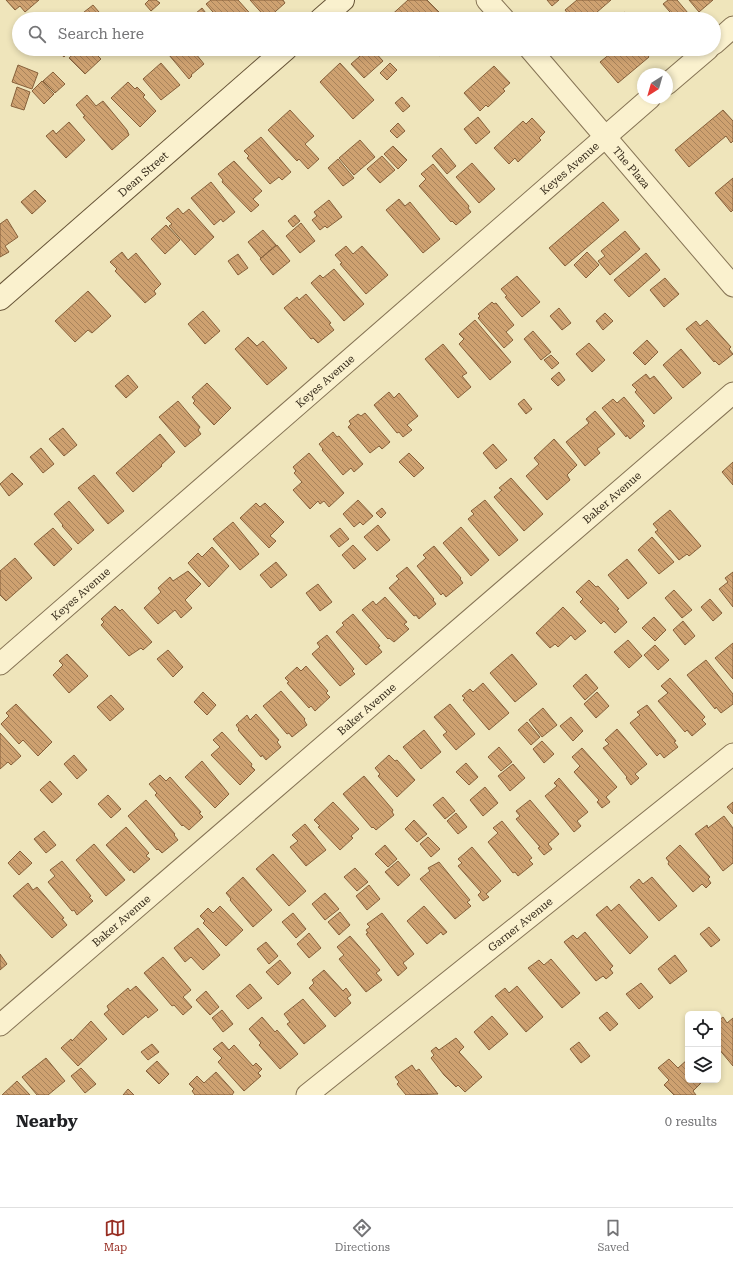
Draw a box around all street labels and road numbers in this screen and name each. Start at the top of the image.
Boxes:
street label: Keyes Avenue [538,140,602,198]
street label: The Plaza [610,144,653,191]
street label: Dean Street [116,149,171,200]
street label: Keyes Avenue [293,352,357,410]
street label: Baker Avenue [580,469,644,526]
street label: Keyes Avenue [49,565,113,623]
street label: Baker Avenue [335,681,399,738]
street label: Baker Avenue [90,892,153,950]
street label: Garner Avenue [485,895,555,955]

